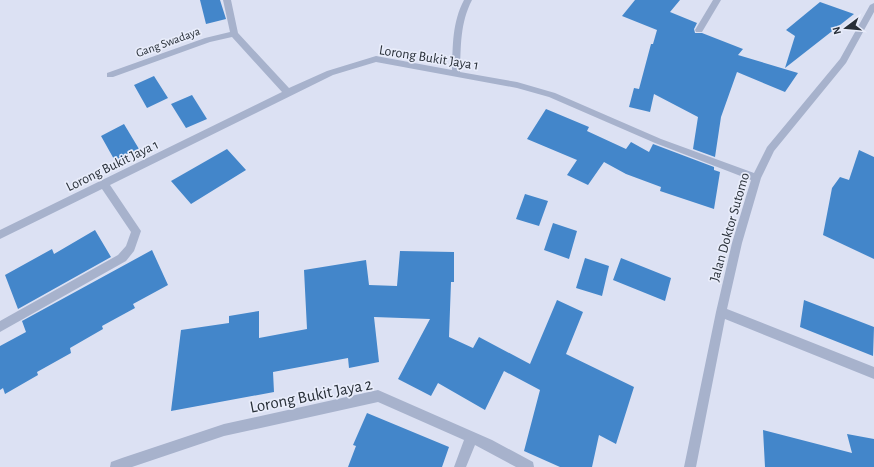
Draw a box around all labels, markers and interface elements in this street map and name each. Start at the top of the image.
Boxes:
north arrow [826,8,866,48]
street label: Gang Swadaya [134,25,203,60]
text: N [831,25,843,36]
street label: Lorong Bukit Jaya 1 [378,43,480,73]
street label: Lorong Bukit Jaya 1 [64,138,161,194]
street label: Jalan Doktor Sutomo [708,171,752,283]
street label: Lorong Bukit Jaya 2 [248,375,374,417]

